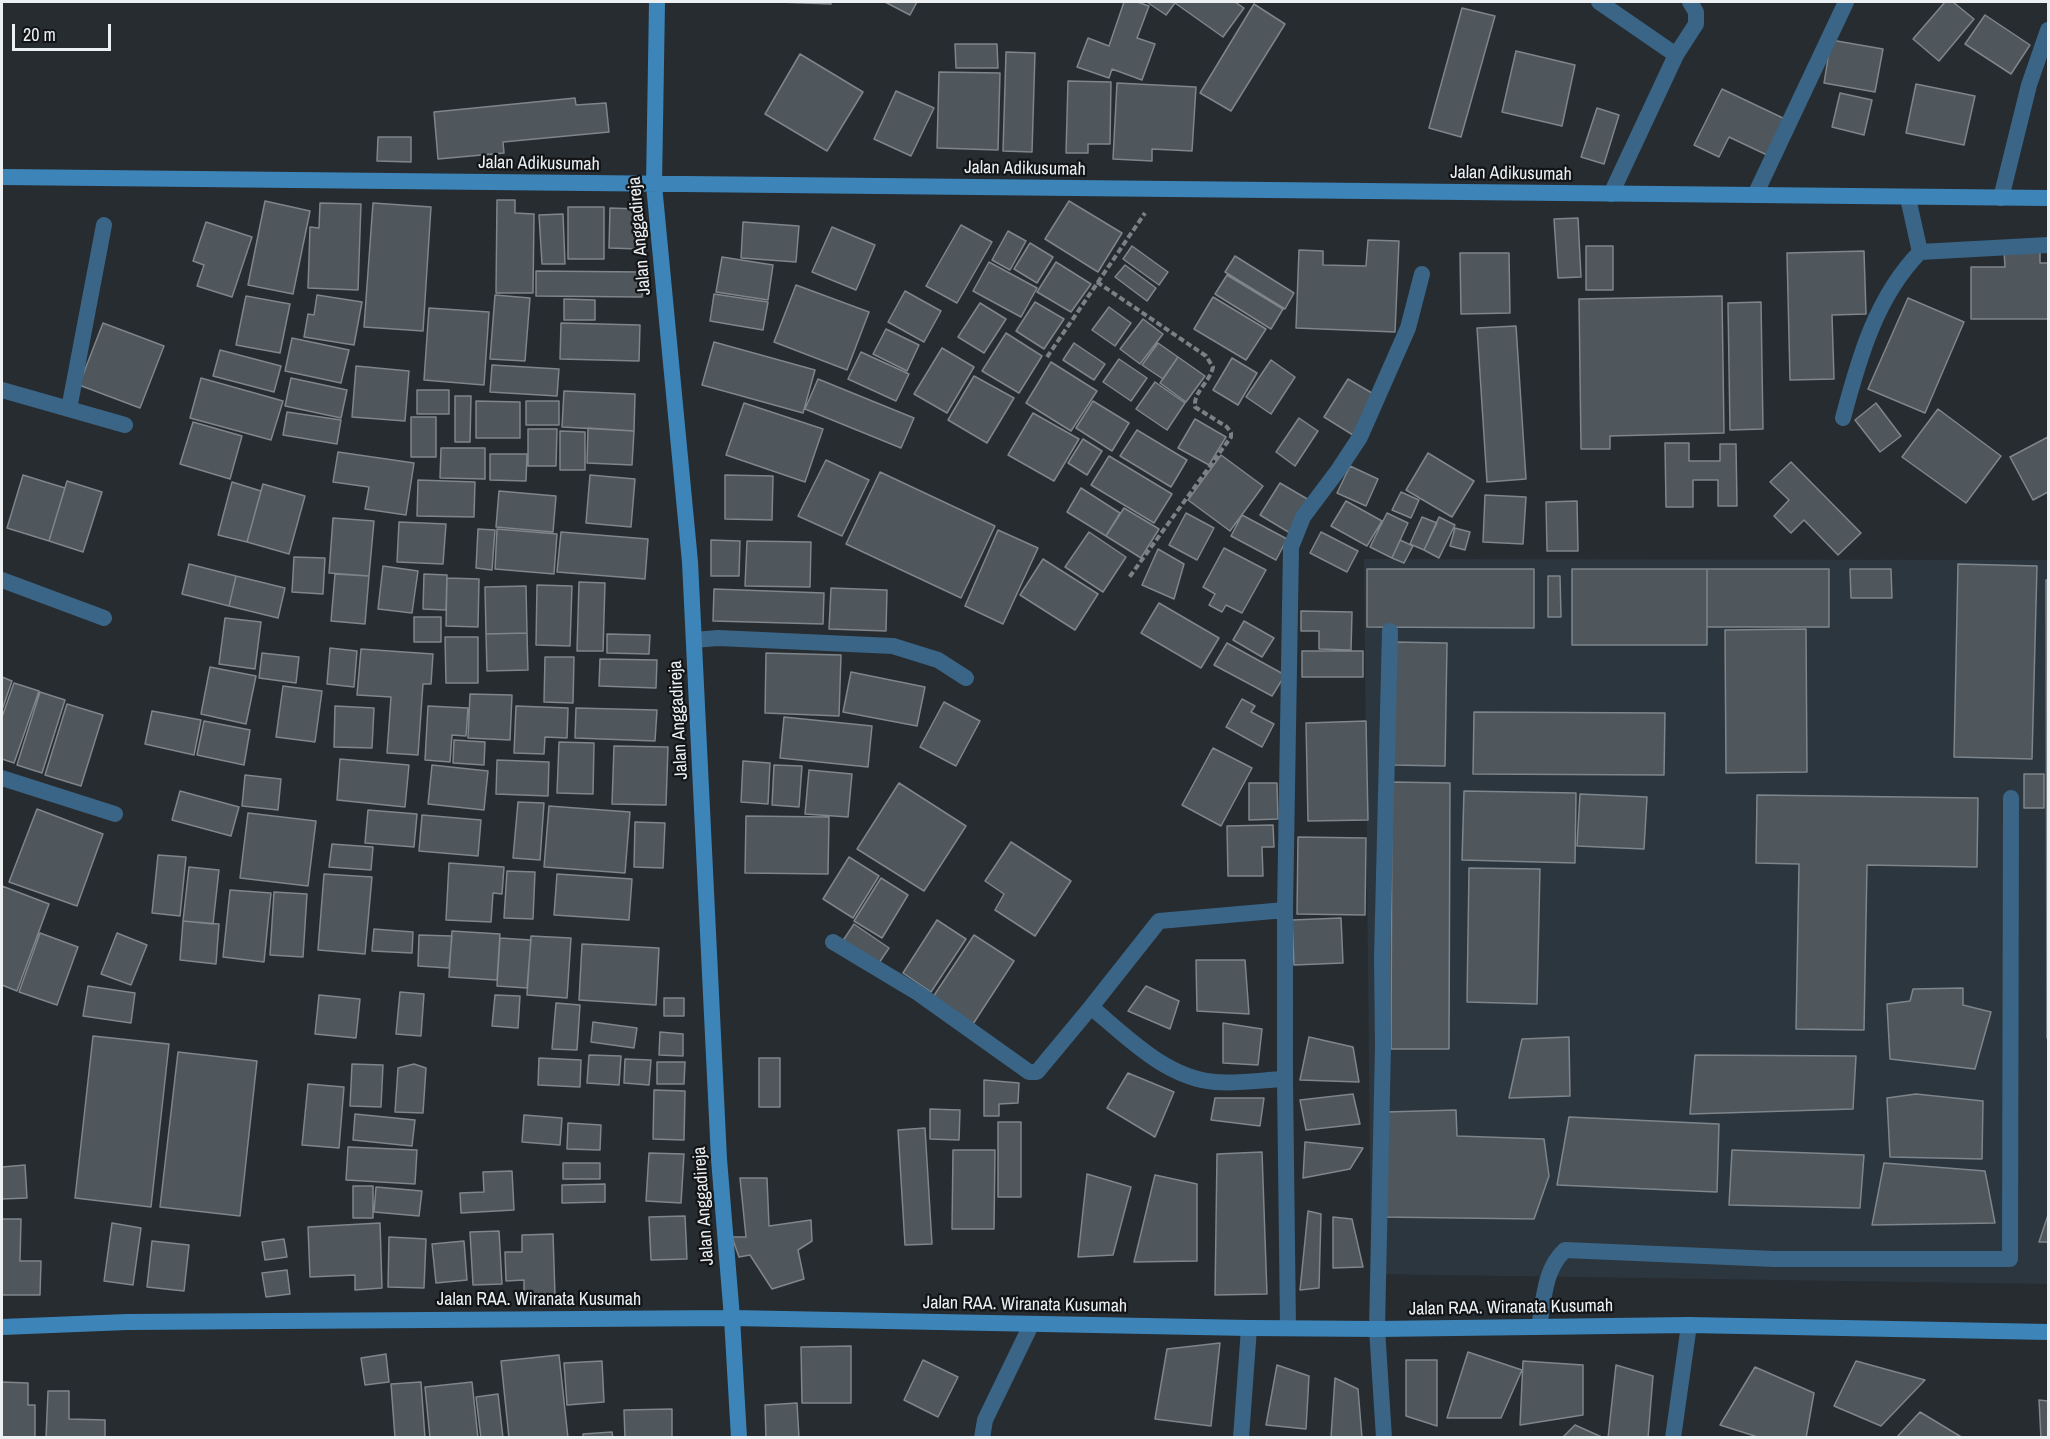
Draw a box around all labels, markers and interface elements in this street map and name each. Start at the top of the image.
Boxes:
scale bar [15,12,114,50]
text: 20 m [23,22,56,47]
street label: Jalan Adikusumah [478,152,600,176]
street label: Jalan Adikusumah [964,157,1086,181]
street label: Jalan Adikusumah [1450,162,1572,186]
street label: Jalan Anggadireja [624,176,656,296]
street label: Jalan Anggadireja [665,660,693,780]
street label: Jalan Anggadireja [689,1146,719,1266]
street label: Jalan RAA. Wiranata Kusumah [437,1289,641,1311]
street label: Jalan RAA. Wiranata Kusumah [923,1292,1127,1318]
street label: Jalan RAA. Wiranata Kusumah [1409,1295,1613,1321]

